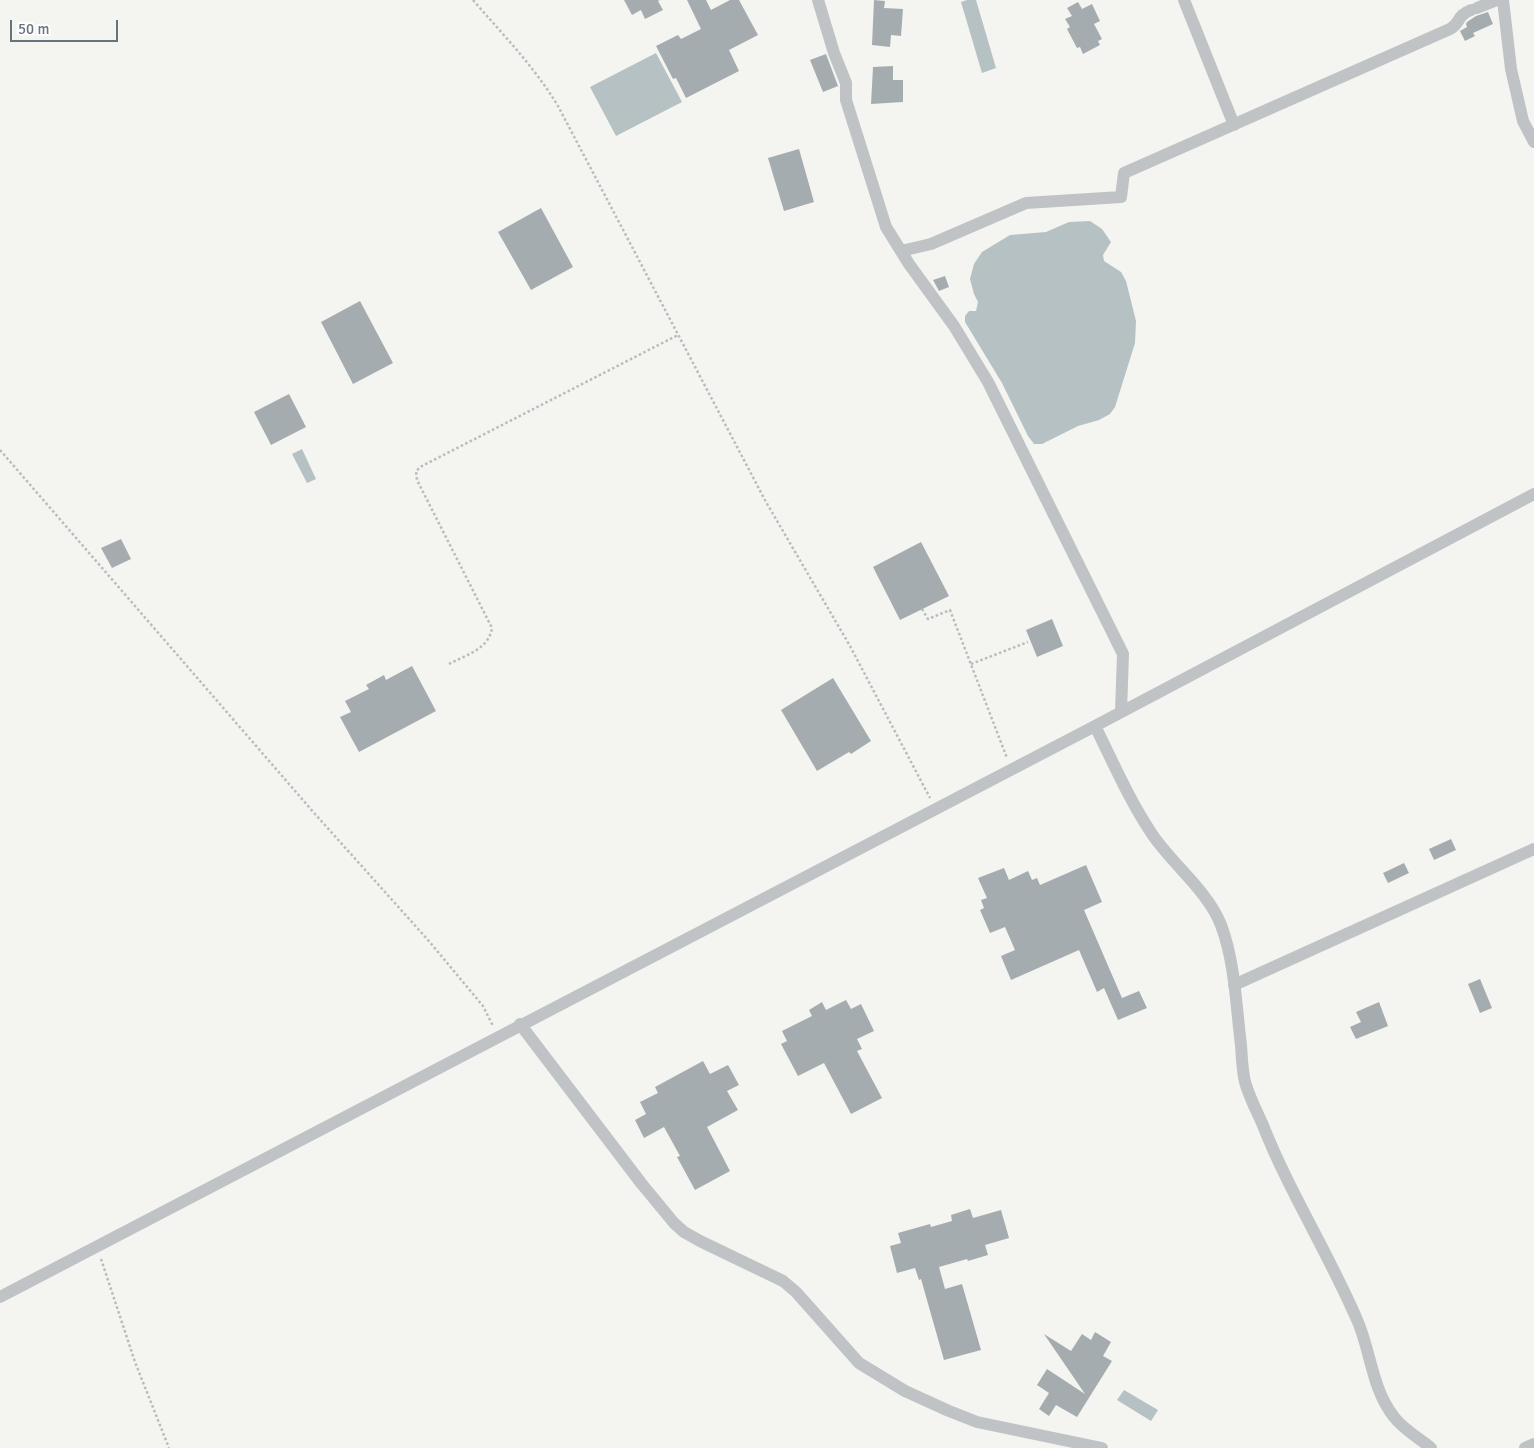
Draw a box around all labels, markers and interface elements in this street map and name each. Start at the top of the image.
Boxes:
scale bar [12,10,120,42]
text: 50 m [18,20,49,38]

